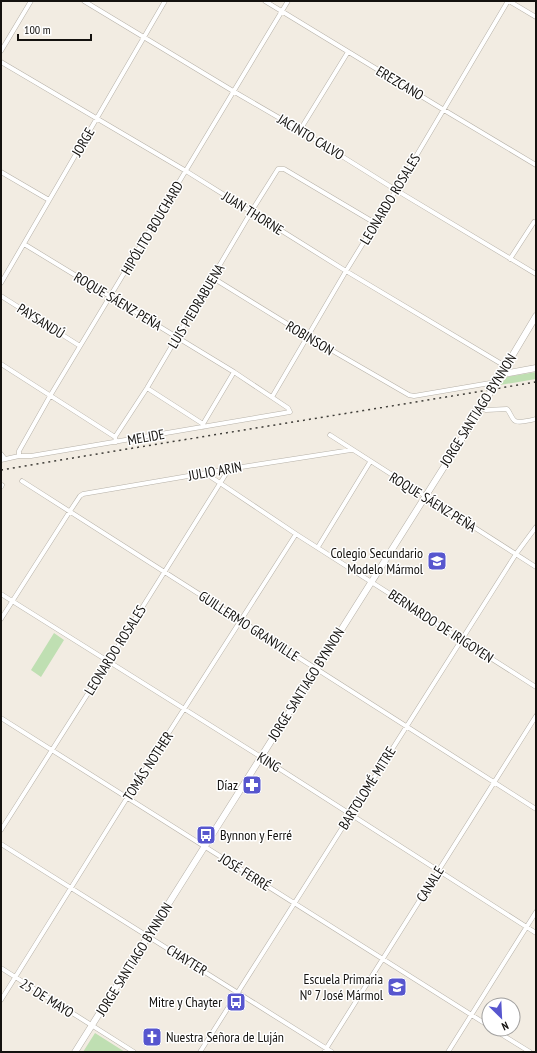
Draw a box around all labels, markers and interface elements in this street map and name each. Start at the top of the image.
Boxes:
scale bar [18,16,91,42]
text: 100 m [24,22,51,37]
street label: EREZCANO [373,62,427,104]
street label: JACINTO CALVO [274,110,348,164]
street label: JORGE [67,124,98,160]
street label: LEONARDO ROSALES [356,150,424,248]
street label: HIPÓLITO BOUCHARD [117,178,187,278]
street label: JUAN THORNE [218,187,287,239]
street label: LUIS PIEDRABUENA [164,260,228,351]
street label: ROQUE SÁENZ PEÑA [71,268,166,334]
street label: PAYSANDÚ [14,299,68,343]
street label: ROBINSON [283,317,337,359]
street label: JORGE SANTIAGO BYNNON [435,350,520,471]
street label: MELIDE [126,425,166,449]
street label: JULIO ARIN [186,457,243,485]
street label: ROQUE SÁENZ PEÑA [386,468,480,536]
place label: Colegio Secundario Modelo Mármol [330,544,424,578]
school or university icon: Colegio Secundario Modelo Mármol [426,550,448,572]
street label: BERNARDO DE IRIGOYEN [385,585,497,667]
street label: GUILLERMO GRANVILLE [195,587,303,665]
street label: LEONARDO ROSALES [80,602,150,698]
street label: JORGE SANTIAGO BYNNON [263,624,348,745]
street label: TOMÁS NOTHER [119,728,177,804]
street label: BARTOLOMÉ MITRE [334,743,400,833]
street label: KING [254,748,284,776]
pharmacy icon: Díaz [241,774,263,796]
place label: Díaz [217,776,238,794]
bus stop icon: Bynnon y Ferré [195,824,217,846]
place label: Bynnon y Ferré [220,826,292,844]
street label: JOSÉ FERRÉ [215,849,274,895]
street label: CANALE [412,863,448,905]
street label: JORGE SANTIAGO BYNNON [91,899,176,1020]
street label: CHAYTER [163,940,211,980]
place label: Escuela Primaria Nº 7 José Mármol [300,970,384,1004]
street label: 25 DE MAYO [17,974,78,1022]
school or university icon: Escuela Primaria Nº 7 José Mármol [386,976,408,998]
bus stop icon: Mitre y Chayter [225,991,247,1013]
place label: Mitre y Chayter [149,993,222,1011]
north arrow [481,997,521,1037]
text: N [499,1019,511,1034]
church icon: Nuestra Señora de Luján [141,1026,163,1048]
place label: Nuestra Señora de Luján [166,1028,284,1046]

